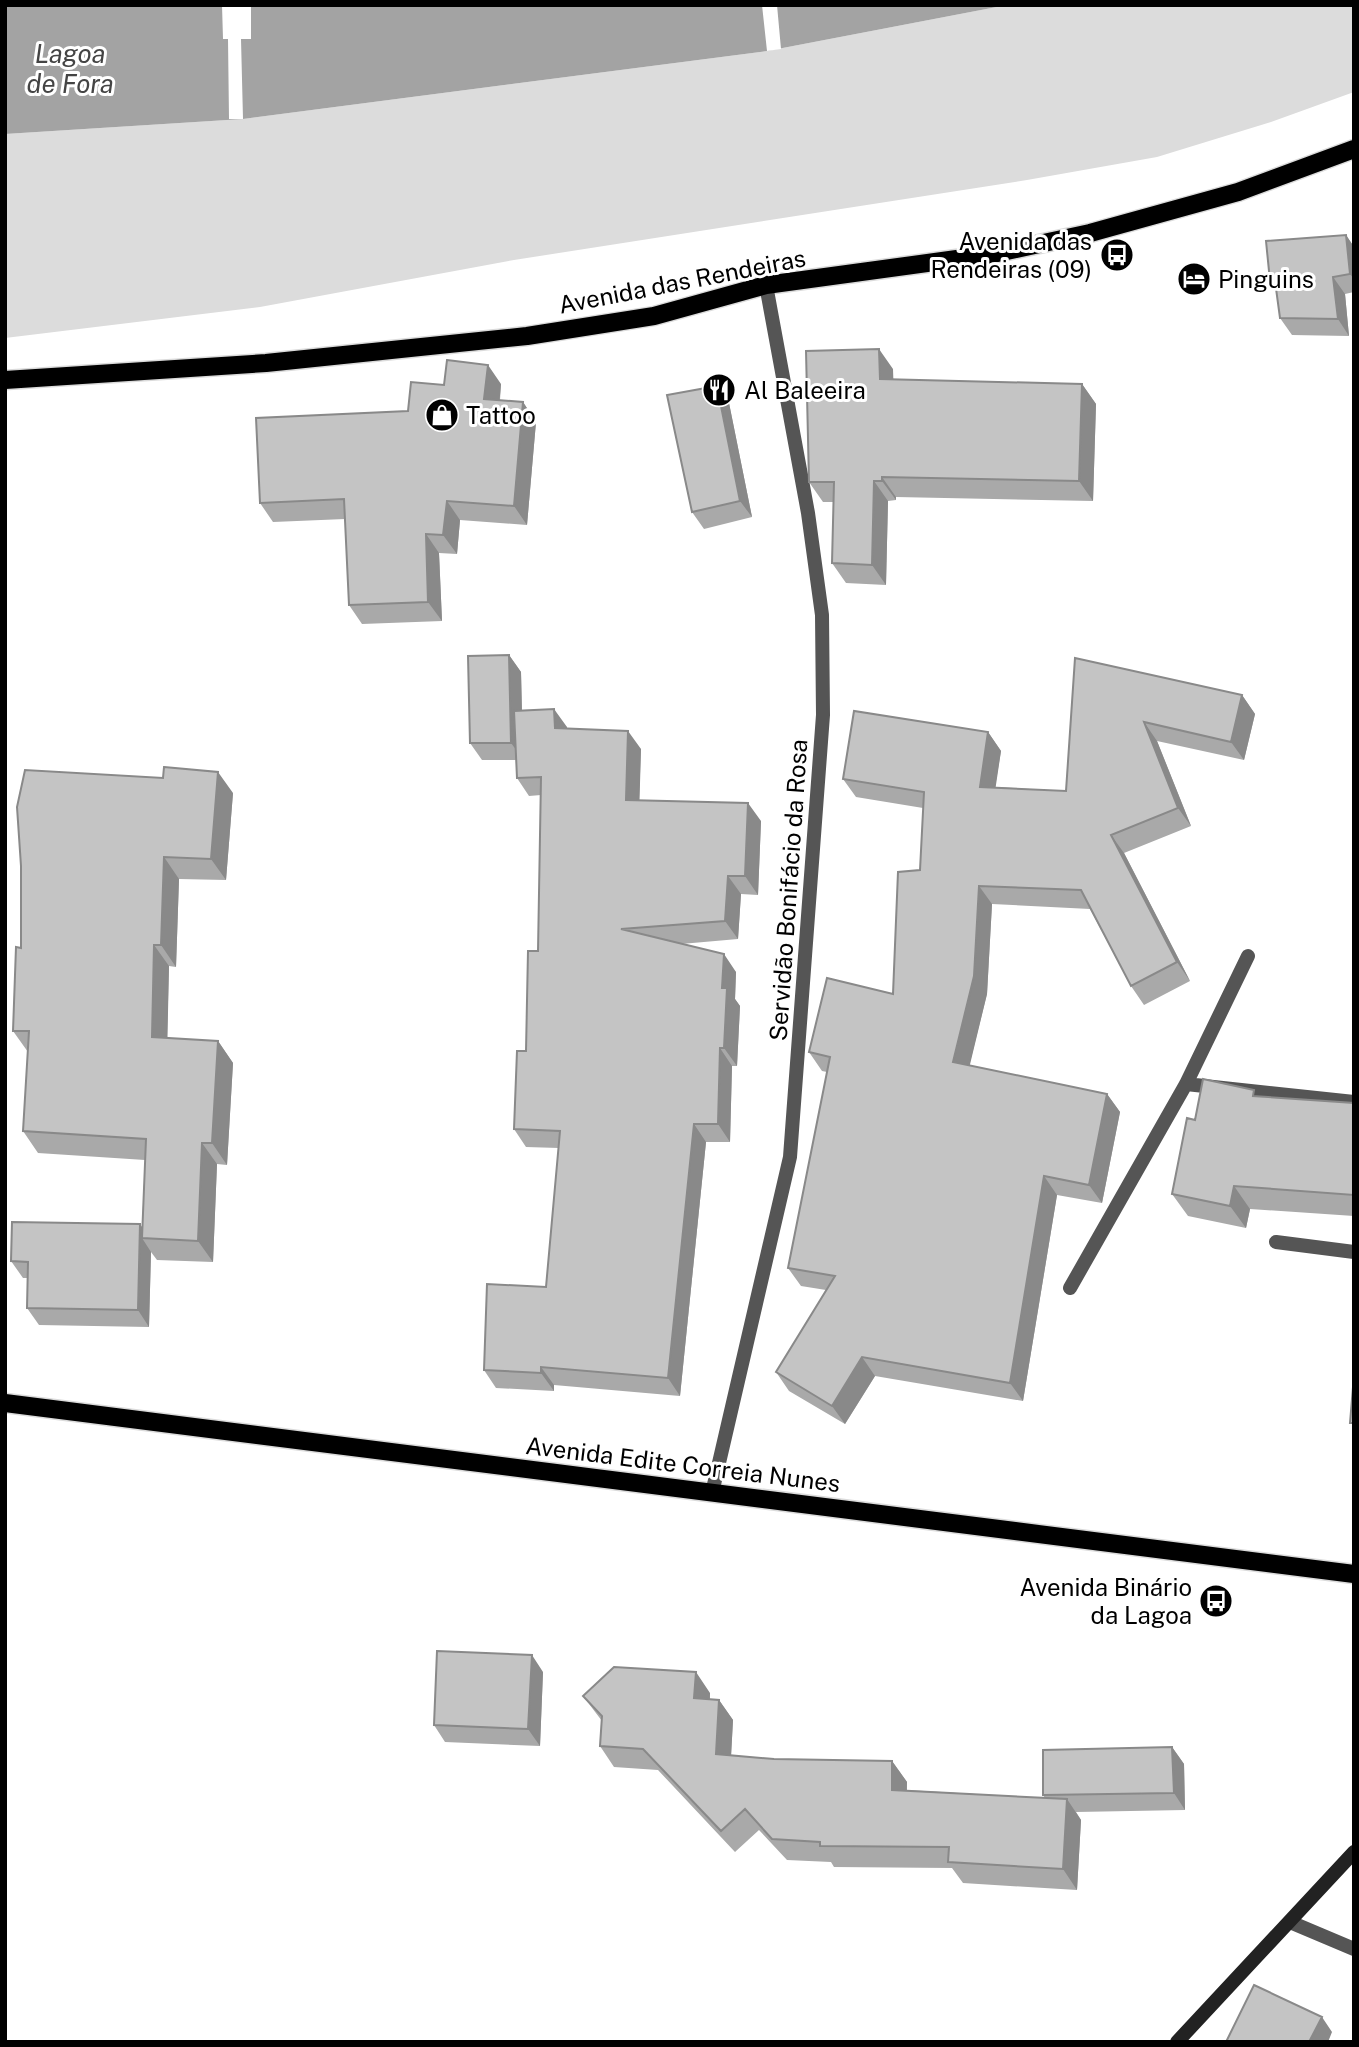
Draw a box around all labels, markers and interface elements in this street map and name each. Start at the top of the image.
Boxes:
water label: Lagoa de Fora [26,38,114,99]
place label: Avenida das Rendeiras (09) [931,227,1092,283]
bus stop icon: Avenida das Rendeiras (09) [1098,236,1136,274]
street label: Avenida das Rendeiras [556,243,808,319]
hotel icon: Pinguins [1175,260,1213,298]
place label: Pinguins [1218,265,1314,293]
restaurant icon: Al Baleeira [700,371,738,409]
place label: Al Baleeira [744,376,866,404]
shop icon: Tattoo [423,396,461,434]
place label: Tattoo [466,401,536,429]
street label: Servidão Bonifácio da Rosa [763,738,813,1042]
street label: Avenida Edite Correia Nunes [524,1431,842,1497]
place label: Avenida Binário da Lagoa [1020,1573,1192,1629]
bus stop icon: Avenida Binário da Lagoa [1197,1582,1235,1620]

